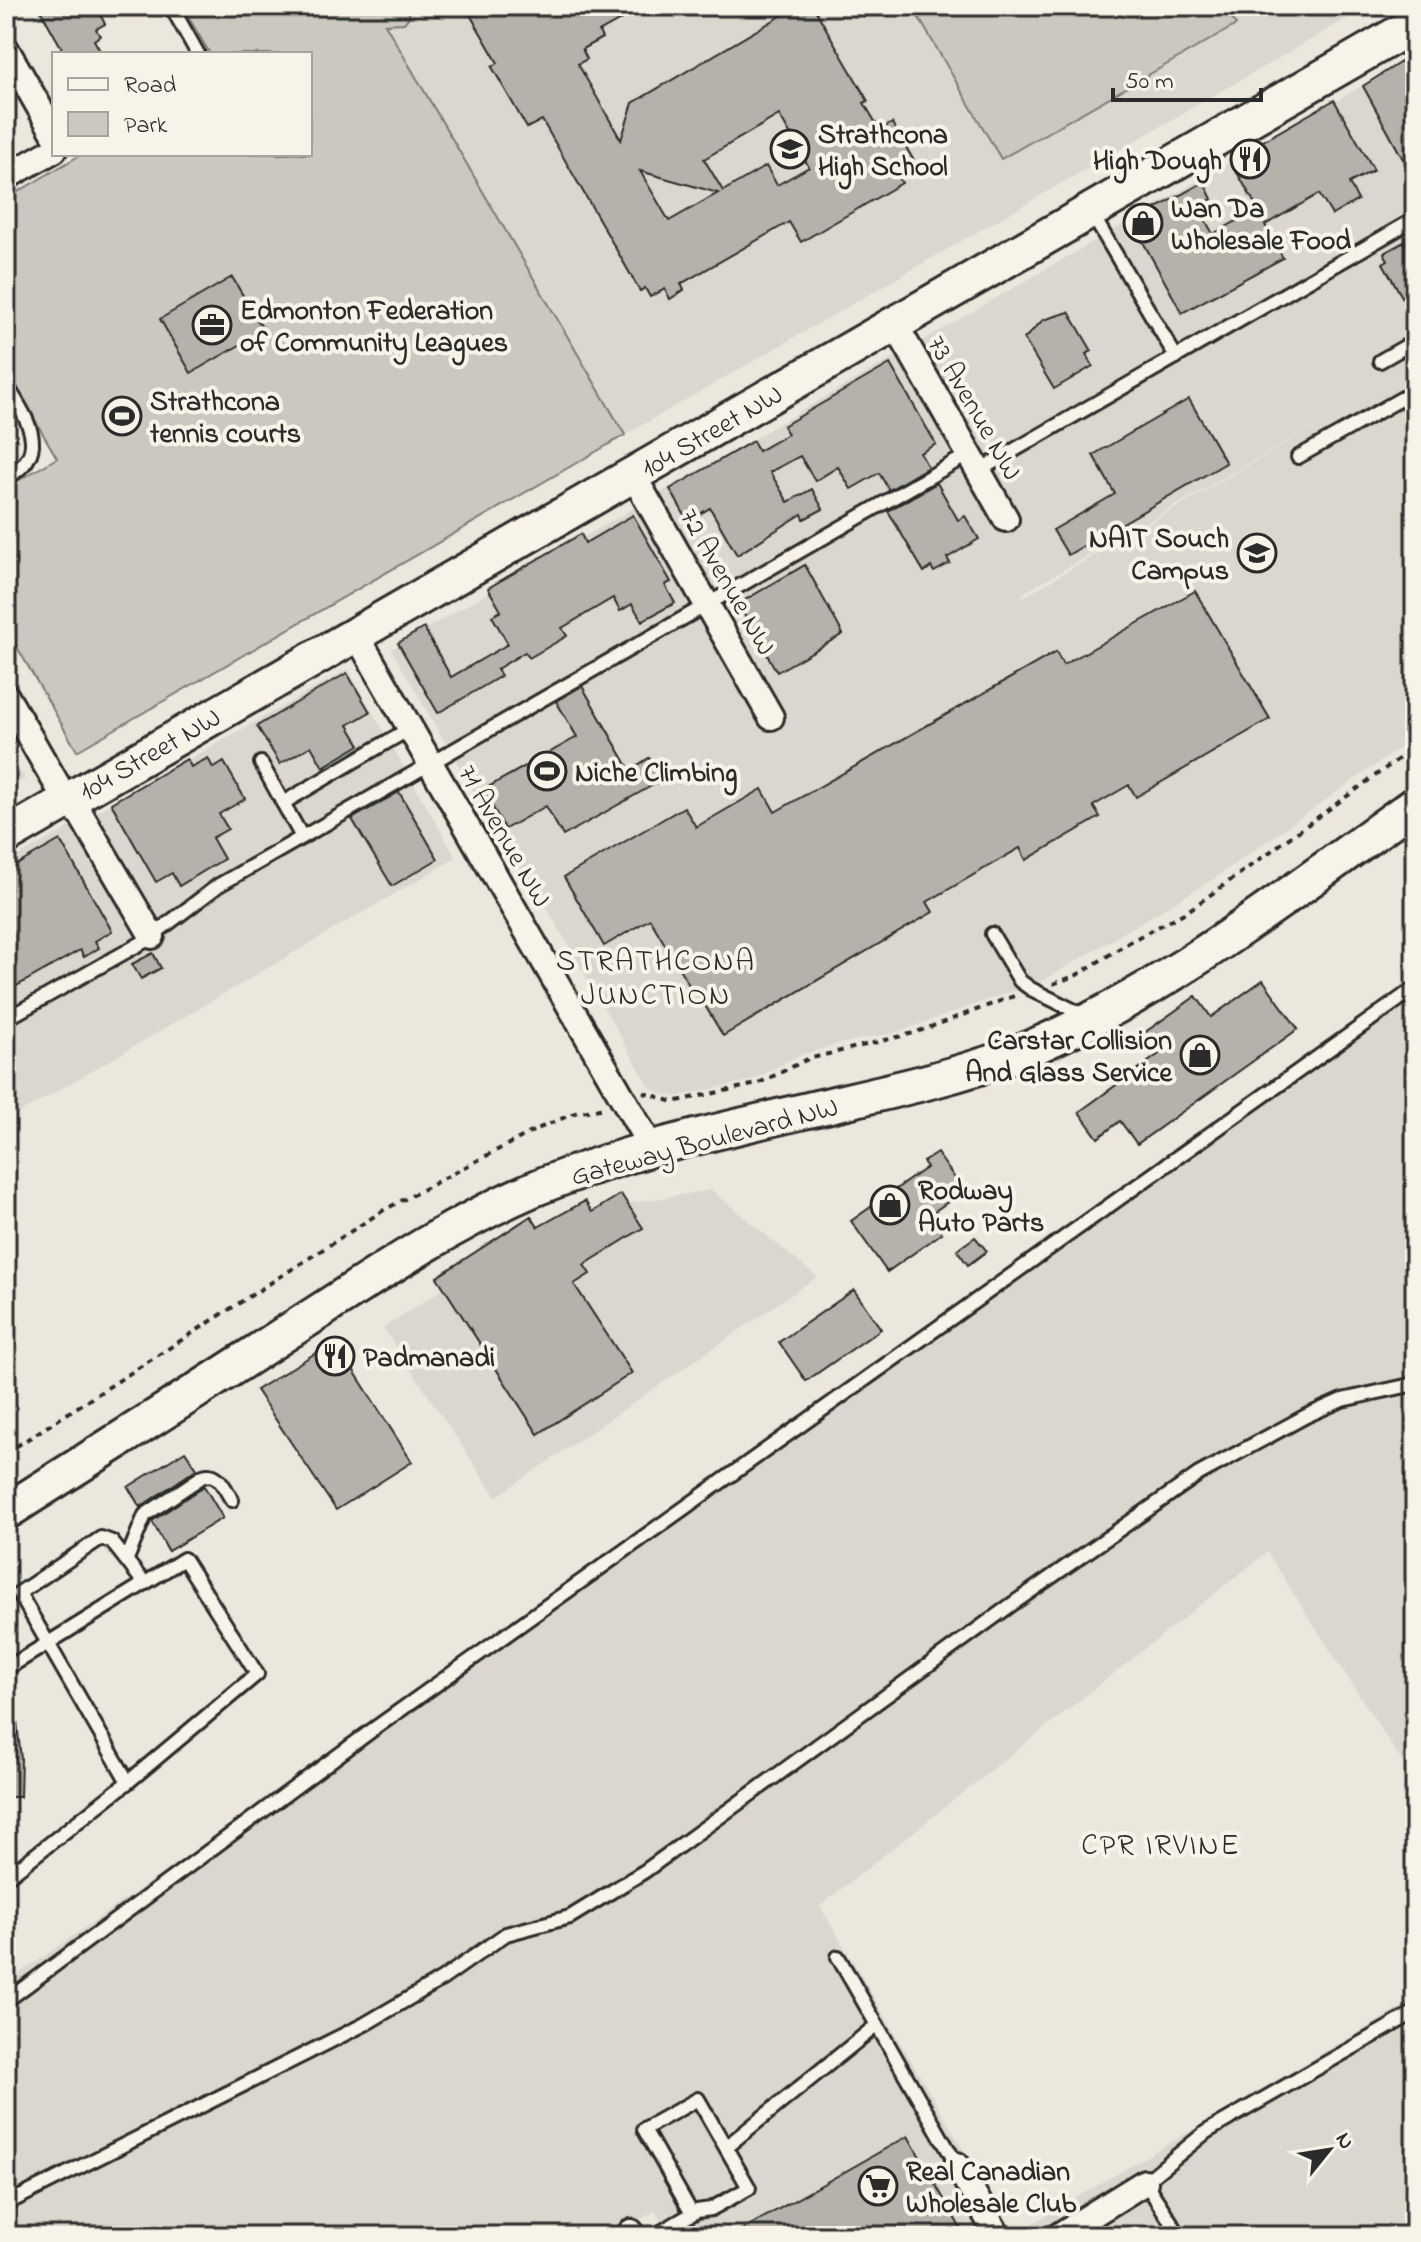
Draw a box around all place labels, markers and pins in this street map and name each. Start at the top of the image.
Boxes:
place label: Strathcona High School [818,116,948,190]
school or university icon: Strathcona High School [769,128,811,170]
restaurant icon: High Dough [1229,138,1271,180]
place label: High Dough [1093,142,1222,184]
place label: Wan Da Wholesale Food [1171,190,1351,263]
shop icon: Wan Da Wholesale Food [1122,202,1164,244]
place label: Edmonton Federation of Community Leagues [240,292,508,366]
office icon: Edmonton Federation of Community Leagues [191,304,233,346]
place label: Strathcona tennis courts [149,383,301,456]
sports icon: Strathcona tennis courts [101,395,143,437]
place label: NAIT Souch Campus [1089,520,1229,593]
school or university icon: NAIT Souch Campus [1236,532,1278,574]
sports icon: Niche Climbing [526,750,568,792]
place label: Niche Climbing [575,754,737,796]
place label: Carstar Collision And Glass Service [965,1022,1173,1095]
shop icon: Carstar Collision And Glass Service [1179,1034,1221,1076]
place label: Rodway Auto Parts [918,1172,1044,1245]
shop icon: Rodway Auto Parts [869,1184,911,1226]
restaurant icon: Padmanadi [314,1335,356,1377]
place label: Padmanadi [363,1339,495,1380]
place label: Real Canadian Wholesale Club [906,2153,1077,2226]
supermarket icon: Real Canadian Wholesale Club [857,2165,899,2207]

